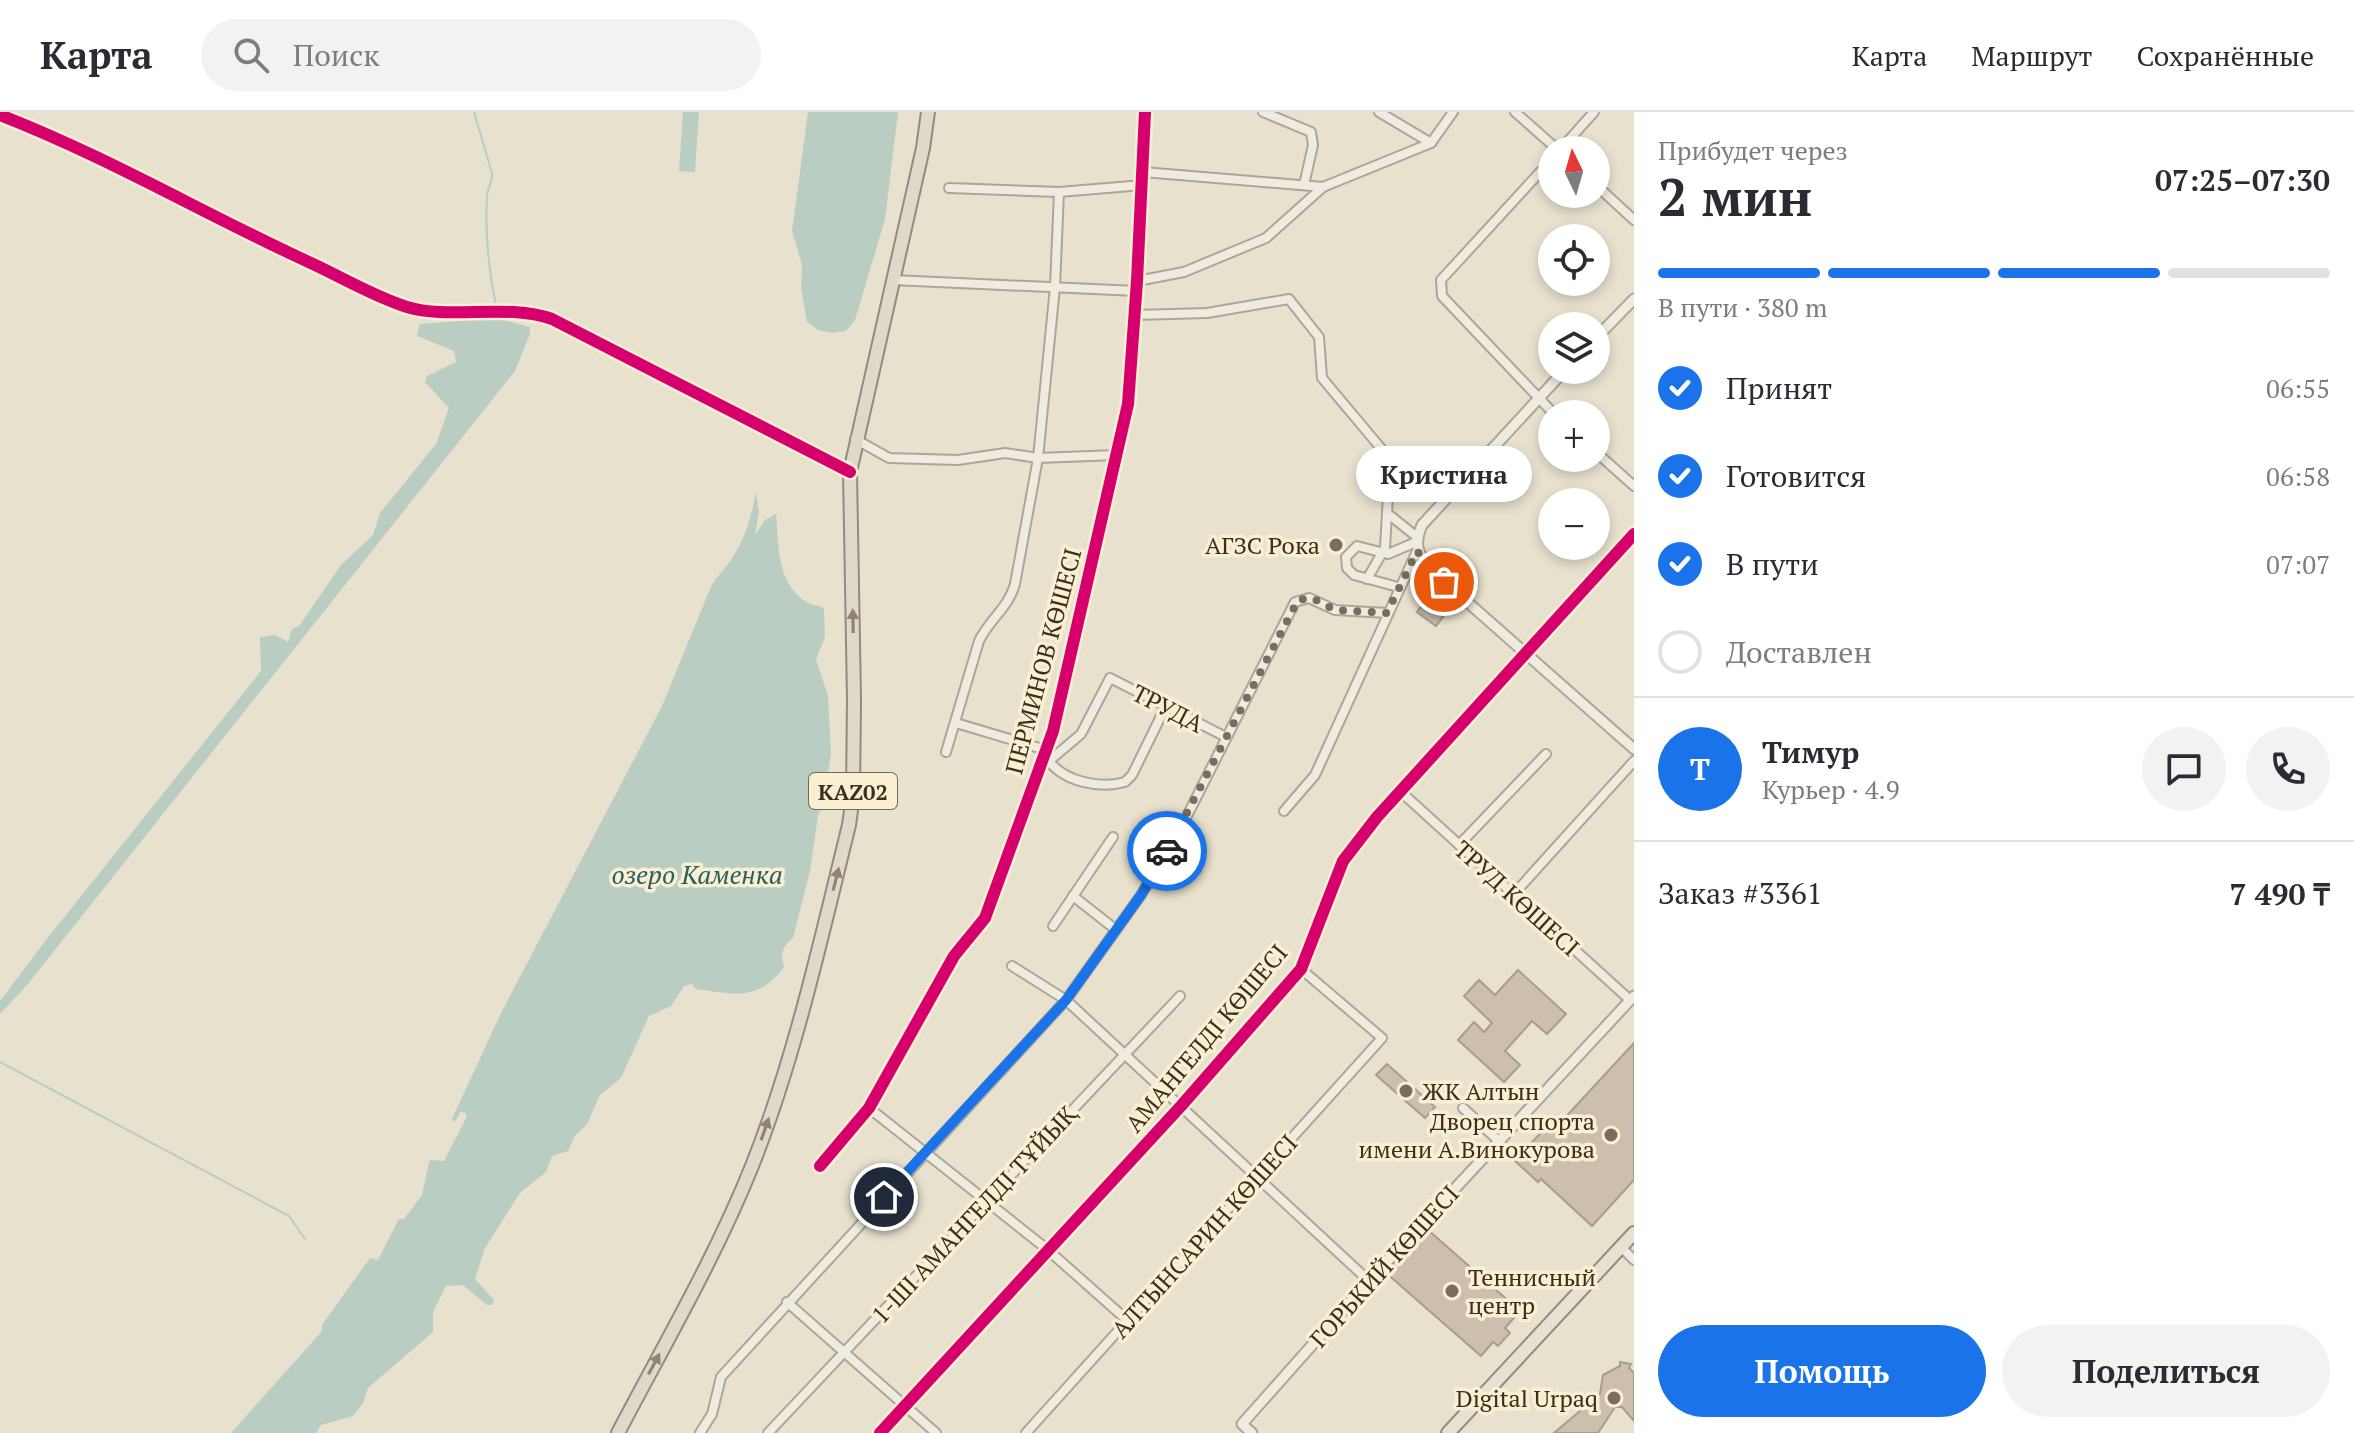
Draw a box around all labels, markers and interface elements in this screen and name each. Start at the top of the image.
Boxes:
search box [201,19,761,91]
text: Карта [40,30,153,80]
icon: search [229,33,273,77]
text: Поиск [293,35,379,75]
text: Карта [1852,37,1927,74]
text: Маршрут [1971,37,2093,74]
text: Сохранённые [2137,37,2314,74]
text: Прибудет через [1658,133,1848,167]
north arrow [1538,136,1610,208]
map controls [1538,136,1610,560]
text: 07:25–07:30 [2155,160,2330,200]
text: 2 мин [1658,162,1812,231]
button: locate [1538,224,1610,296]
text: В пути · 380 m [1658,290,1827,324]
button: layers [1538,312,1610,384]
icon: check [1658,366,1702,410]
text: Принят [1726,368,1832,408]
text: 06:55 [2266,371,2330,405]
button: + [1538,400,1610,472]
callout: Кристина [1356,446,1532,502]
icon: check [1658,454,1702,498]
text: Готовится [1726,456,1866,496]
text: Кристина [1380,457,1508,491]
text: 06:58 [2266,459,2330,493]
button: − [1538,488,1610,560]
place label: АГЗС Рока [1205,529,1320,561]
marker: АГЗС Рока [1327,536,1345,554]
icon: check [1658,542,1702,586]
text: В пути [1726,544,1819,584]
street label: ПЕРМИНОВ КӨШЕСІ [997,545,1089,777]
text: 07:07 [2266,547,2330,581]
pin [1410,548,1478,616]
icon: bag [1422,560,1466,604]
one-way arrow [846,608,859,633]
text: Доставлен [1726,632,1872,672]
street label: ТРУДА [1127,676,1210,740]
button: chat [2142,727,2226,811]
button: phone [2246,727,2330,811]
text: Тимур [1762,732,1859,772]
text: Т [1690,749,1710,789]
text: Курьер · 4.9 [1762,772,1900,806]
road number: KAZ02 [809,773,897,809]
courier [1127,811,1207,891]
icon: car [1145,829,1189,873]
street label: ТРУД КӨШЕСІ [1447,833,1587,963]
water label: озеро Каменка [611,857,783,891]
one-way arrow [830,866,842,891]
text: Заказ #3361 [1658,873,1823,913]
text: 7 490 ₸ [2230,874,2330,914]
street label: АМАНГЕЛДІ КӨШЕСІ [1118,937,1294,1139]
place label: ЖК Алтын [1422,1075,1540,1107]
marker: ЖК Алтын [1397,1082,1415,1100]
street label: 1-ШІ АМАНГЕЛДІ ТҰЙЫҚ [864,1097,1084,1330]
place label: Дворец спорта имени А.Винокурова [1359,1105,1595,1165]
one-way arrow [759,1117,771,1141]
marker: Дворец спорта имени А.Винокурова [1602,1126,1620,1144]
street label: АЛТЫНСАРИН КӨШЕСІ [1104,1127,1304,1345]
pin [850,1163,918,1231]
icon: home [862,1175,906,1219]
street label: ГОРЬКИЙ КӨШЕСІ [1303,1178,1465,1354]
place label: Теннисный центр [1468,1261,1596,1321]
marker: Теннисный центр [1443,1282,1461,1300]
button: Помощь [1658,1325,1986,1417]
button: Поделиться [2002,1325,2330,1417]
one-way arrow [647,1353,661,1375]
place label: Digital Urpaq [1456,1382,1598,1414]
marker: Digital Urpaq [1605,1389,1623,1407]

